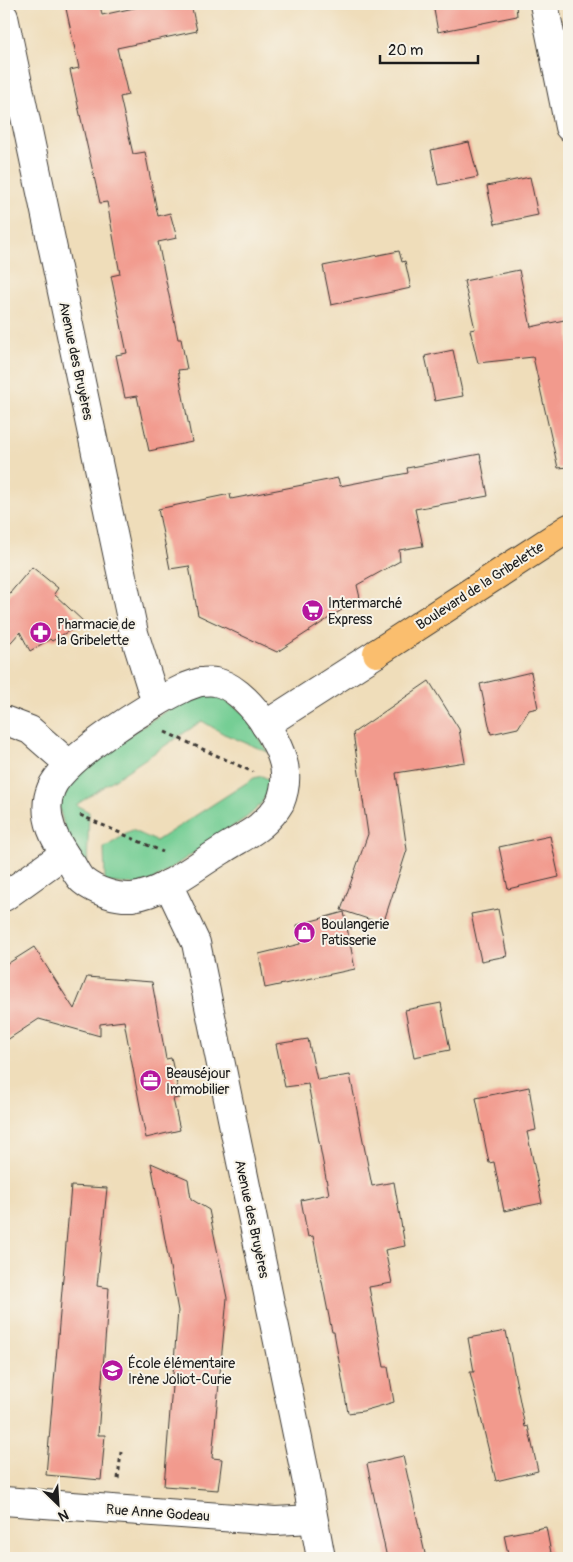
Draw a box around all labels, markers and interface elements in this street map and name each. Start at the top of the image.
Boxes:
scale bar [380,32,478,64]
text: 20 m [388,41,423,60]
street label: Avenue des Bruyères [55,300,97,422]
street label: Boulevard de la Gribelette [413,538,547,634]
place label: Intermarché Express [328,595,402,628]
supermarket icon: Intermarché Express [300,599,324,623]
place label: Pharmacie de la Gribelette [57,616,135,649]
pharmacy icon: Pharmacie de la Gribelette [29,620,53,644]
place label: Boulangerie Patisserie [321,916,389,949]
shop icon: Boulangerie Patisserie [293,920,317,944]
place label: Beauséjour Immobilier [166,1065,231,1098]
office icon: Beauséjour Immobilier [138,1069,162,1093]
street label: Avenue des Bruyères [231,1158,273,1280]
place label: École élémentaire Irène Joliot-Curie [128,1354,235,1388]
school or university icon: École élémentaire Irène Joliot-Curie [100,1359,124,1383]
north arrow [32,1480,82,1530]
street label: Rue Anne Godeau [106,1501,210,1525]
text: N [55,1506,71,1525]

